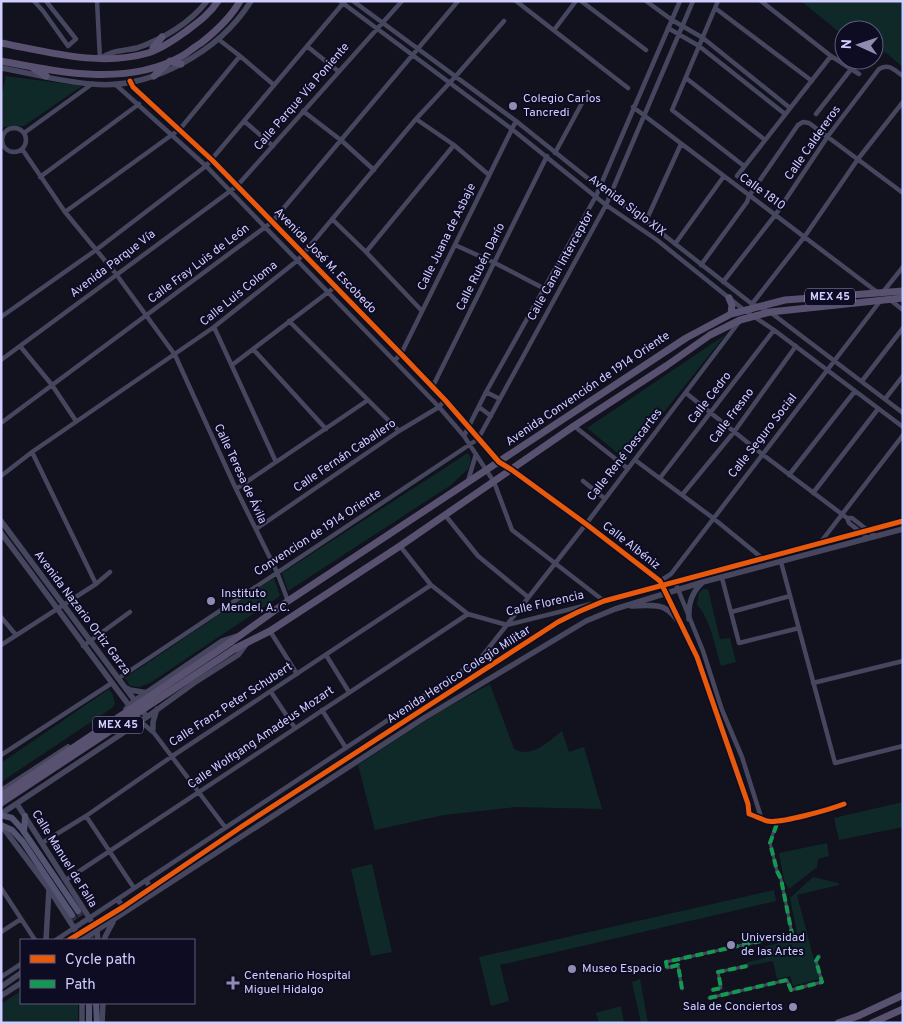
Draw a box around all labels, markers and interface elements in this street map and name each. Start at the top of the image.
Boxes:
north arrow [834,20,884,70]
text: N [839,39,856,50]
street label: Calle Parque Vía Poniente [251,40,353,154]
place label: Colegio Carlos Tancredi [523,91,601,121]
marker: Colegio Carlos Tancredi [507,100,519,112]
street label: Calle Caldereros [781,102,845,184]
street label: Calle 1810 [736,170,788,214]
street label: Avenida Siglo XIX [585,172,669,240]
street label: Calle Juana de Asbaje [414,181,480,293]
street label: Avenida José M. Escobedo [270,205,380,318]
street label: Calle Canal Interceptor [524,208,598,324]
street label: Calle Rubén Darío [453,220,509,314]
street label: Calle Fray Luis de León [145,221,253,307]
street label: Avenida Parque Vía [67,226,159,302]
street label: Calle Luis Coloma [197,258,281,330]
road number: MEX 45 [805,288,855,306]
street label: Avenida Convención de 1914 Oriente [503,328,673,450]
street label: Calle Cedro [685,368,736,427]
street label: Calle Fresno [706,385,758,447]
street label: Calle Seguro Social [725,390,801,482]
street label: Calle René Descartes [584,405,666,505]
street label: Calle Fernán Caballero [291,416,400,496]
street label: Calle Teresa de Ávila [210,421,270,527]
street label: Convencion de 1914 Oriente [251,486,385,580]
street label: Calle Albéniz [599,518,663,574]
street label: Avenida Nazario Ortiz Garza [30,548,134,678]
place label: Instituto Mendel, A. C. [221,586,290,616]
street label: Calle Florencia [505,587,585,621]
marker: Instituto Mendel, A. C. [205,595,217,607]
street label: Avenida Heroico Colegio Militar [384,622,534,728]
street label: Calle Franz Peter Schubert [166,659,296,751]
street label: Calle Wolfgang Amadeus Mozart [185,683,337,793]
road number: MEX 45 [93,716,143,734]
street label: Calle Manuel de Falla [28,807,100,911]
place label: Universidad de las Artes [741,930,805,960]
legend [20,939,195,1004]
marker: Universidad de las Artes [725,939,737,951]
text: Cycle path [65,951,136,970]
place label: Museo Espacio [582,961,662,977]
marker: Museo Espacio [566,963,578,975]
place label: Centenario Hospital Miguel Hidalgo [244,968,351,998]
text: Path [65,976,96,995]
marker: Centenario Hospital Miguel Hidalgo [226,976,240,990]
place label: Sala de Conciertos [683,999,783,1015]
marker: Sala de Conciertos [787,1001,799,1013]

